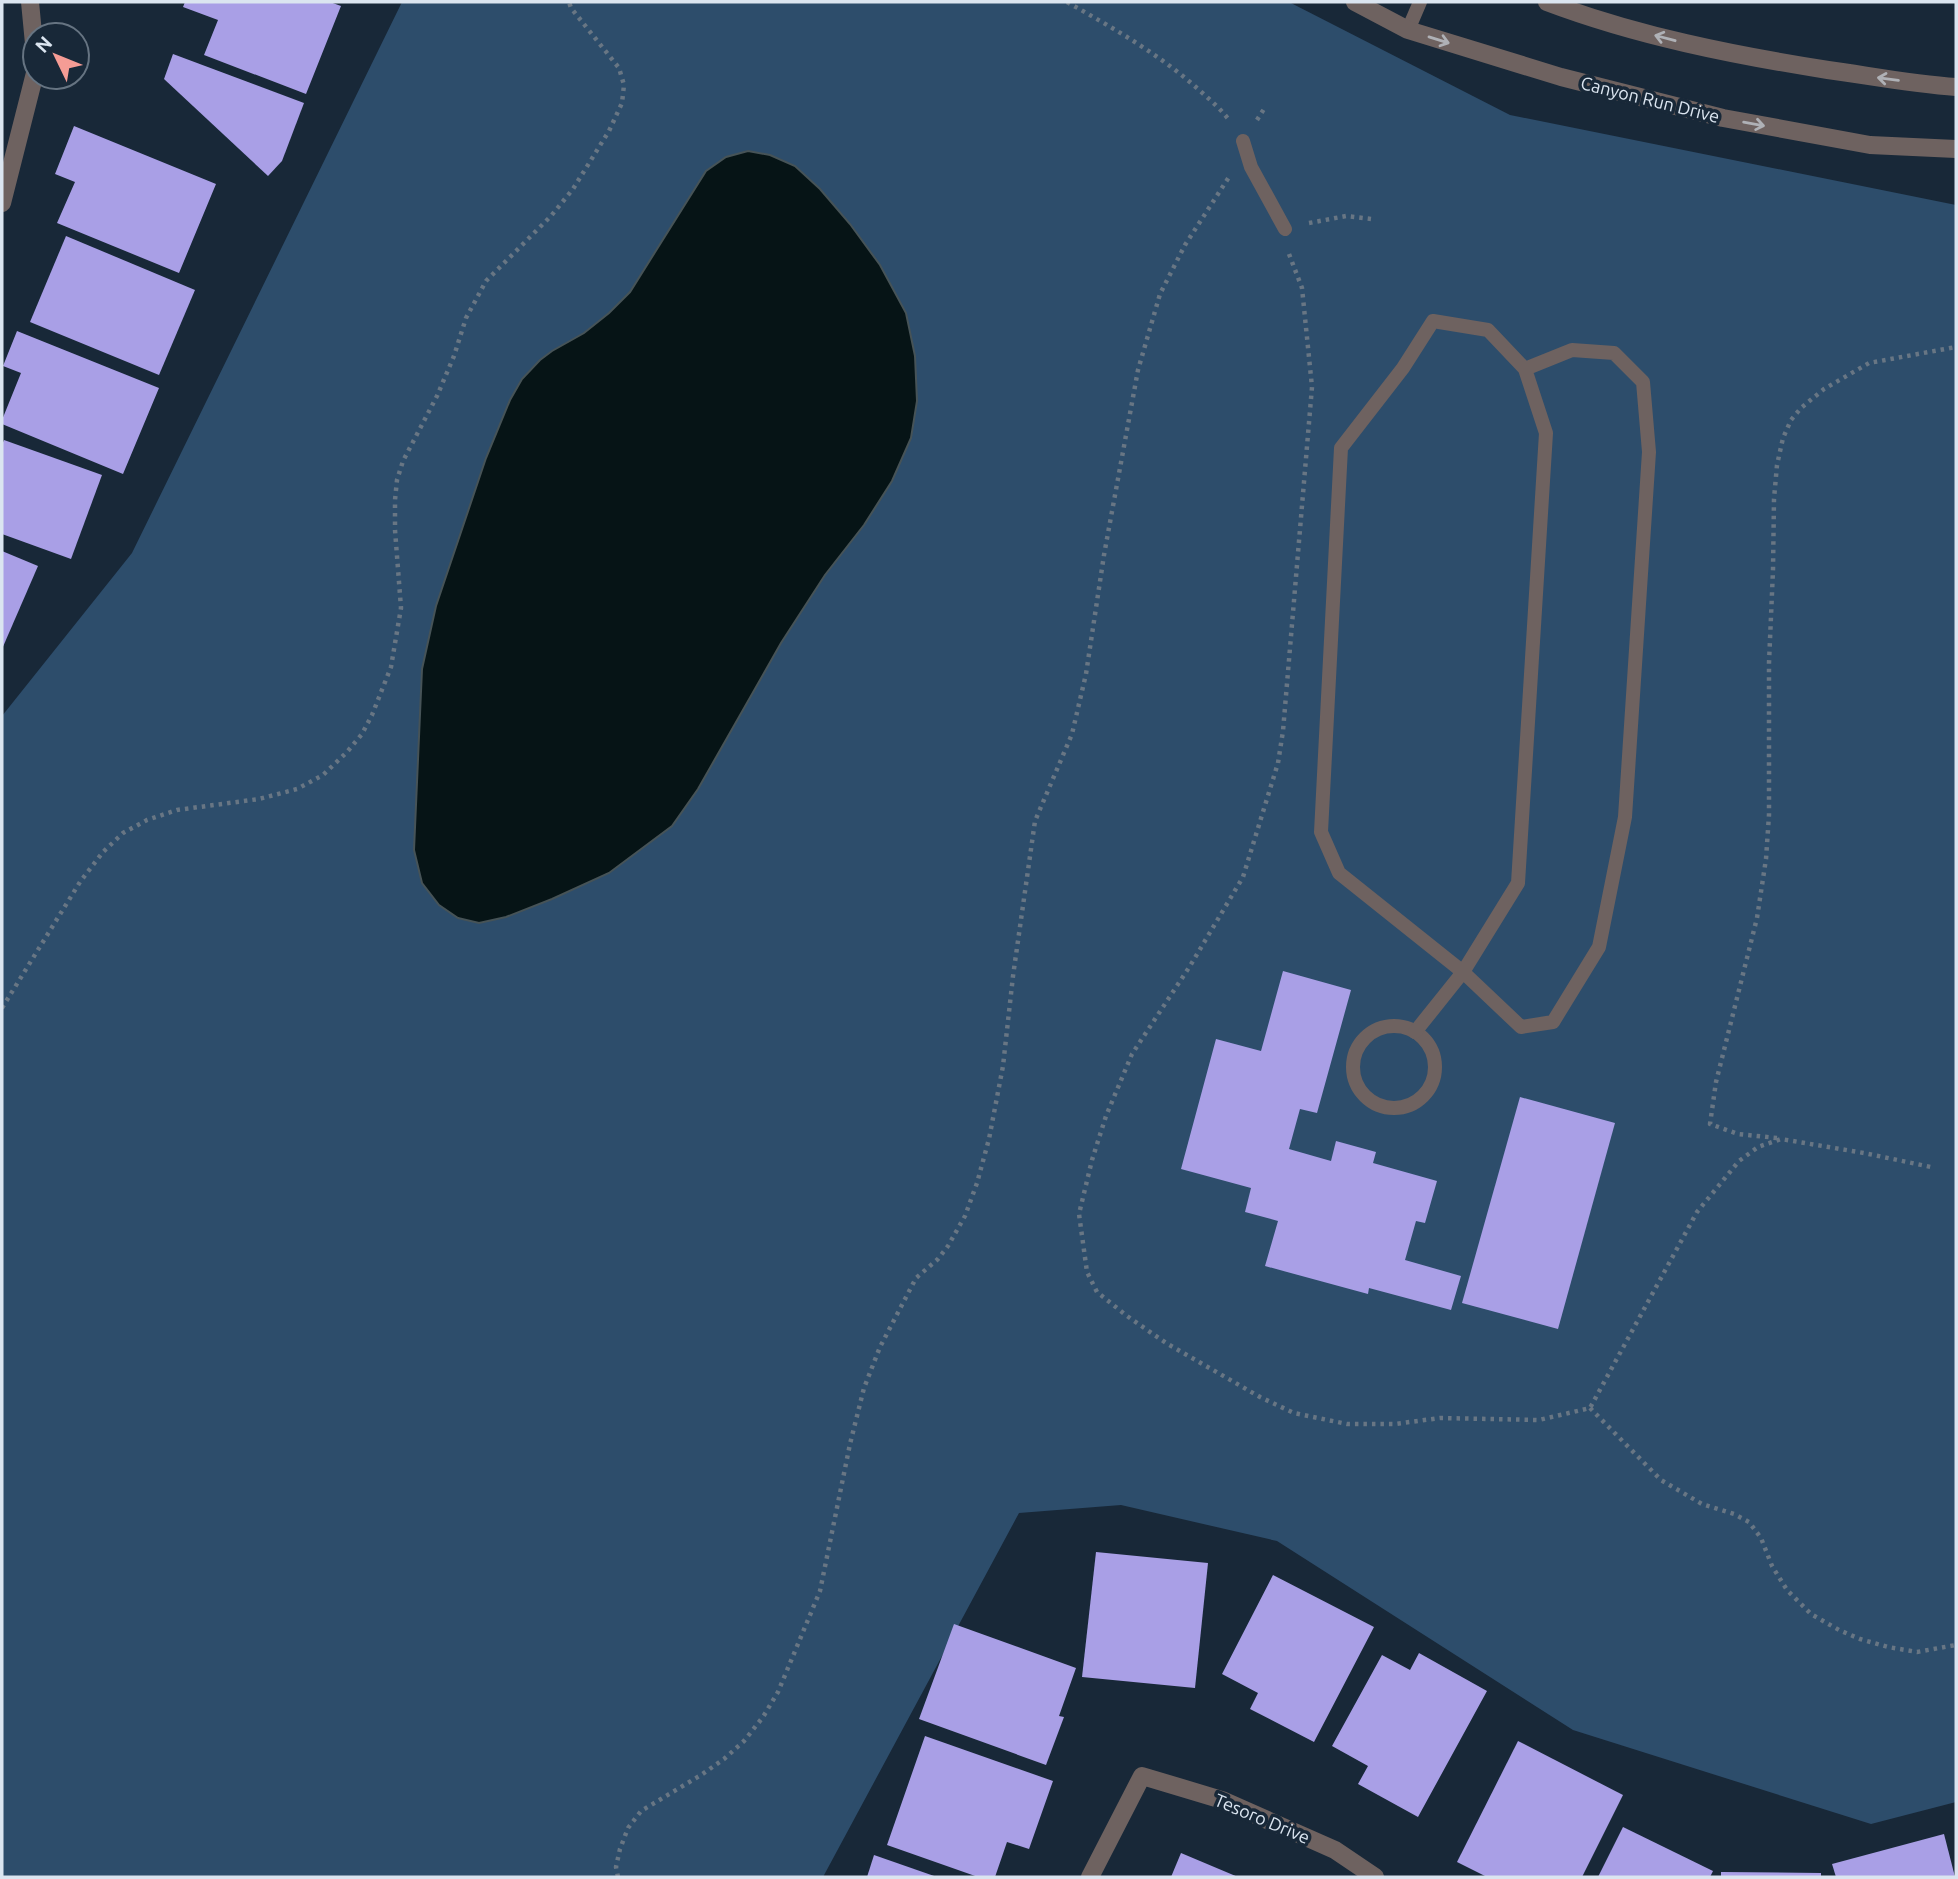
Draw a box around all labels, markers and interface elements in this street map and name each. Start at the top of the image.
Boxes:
north arrow [21,21,91,91]
one-way arrow [1654,31,1677,44]
text: N [31,32,56,57]
one-way arrow [1428,35,1450,47]
street label: Canyon Run Drive [1579,72,1722,126]
one-way arrow [1878,72,1900,85]
one-way arrow [1742,118,1765,131]
street label: Tesoro Drive [1212,1789,1313,1847]

